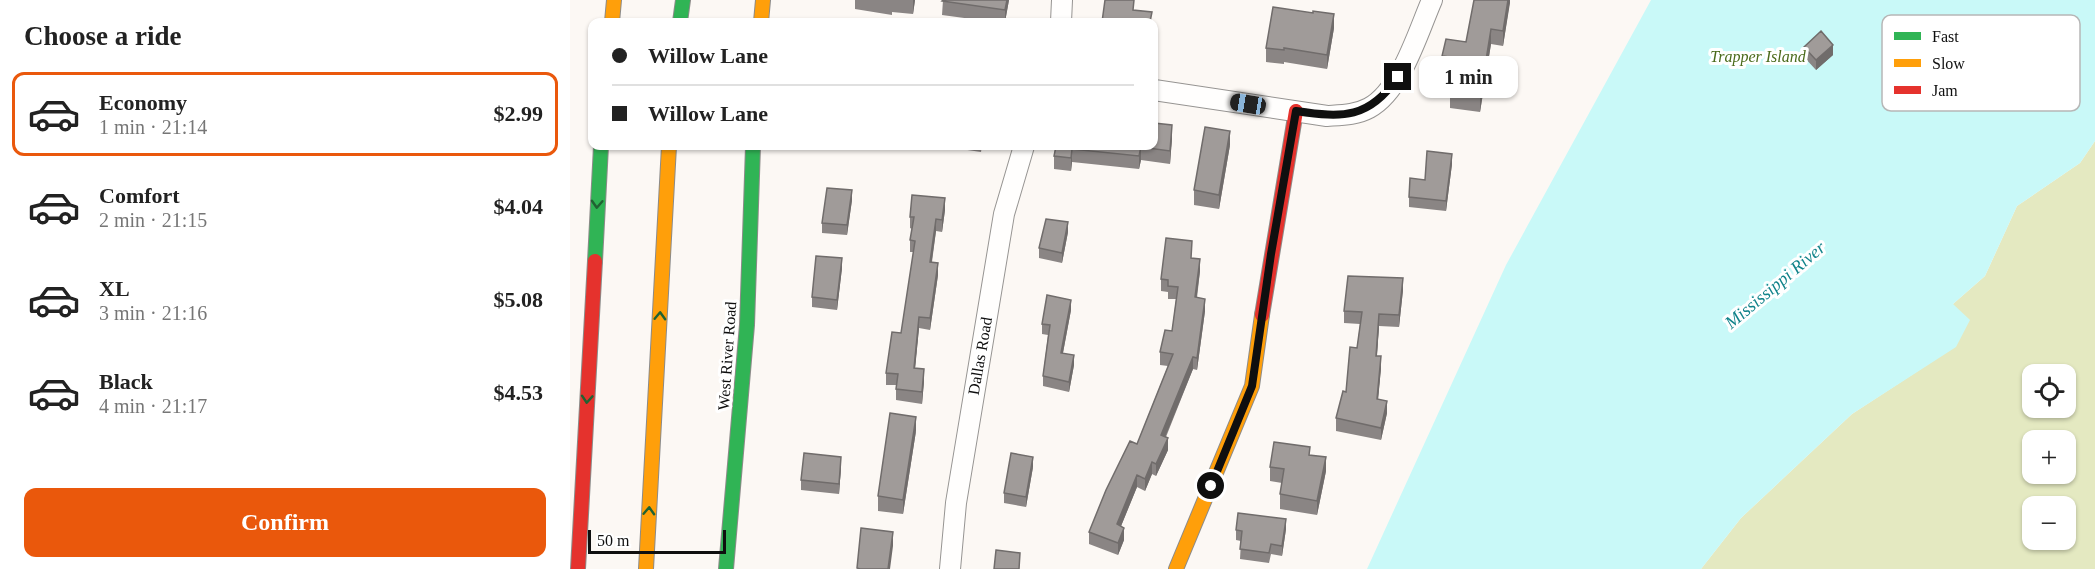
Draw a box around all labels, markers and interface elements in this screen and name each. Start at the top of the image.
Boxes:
legend [1882,15,2080,111]
text: Choose a ride [24,21,182,51]
text: Fast [1932,28,1959,45]
text: Willow Lane [648,43,768,68]
park label: Trapper Island [1710,48,1807,66]
text: Slow [1932,55,1965,72]
callout: 1 min [1419,56,1518,98]
route end [1384,63,1411,90]
text: 1 min [1444,66,1493,88]
text: Jam [1932,82,1958,99]
icon: car [27,87,81,141]
text: Economy [99,90,187,115]
car [1229,92,1267,116]
text: $2.99 [494,101,543,126]
text: Willow Lane [648,101,768,126]
text: 1 min · 21:14 [99,116,207,138]
icon: car [27,180,81,234]
text: Comfort [99,183,180,208]
text: $4.04 [494,194,543,219]
one-way arrow [591,199,604,208]
text: 2 min · 21:15 [99,209,207,231]
water label: Mississippi River [1720,237,1830,333]
icon: car [27,273,81,327]
text: XL [99,276,130,301]
text: $5.08 [494,287,543,312]
street label: West River Road [715,301,739,411]
text: 3 min · 21:16 [99,302,207,324]
one-way arrow [654,311,667,320]
street label: Dallas Road [965,316,995,396]
map controls [2022,364,2076,550]
button: locate [2022,364,2076,418]
icon: car [27,366,81,420]
text: Black [99,369,153,394]
text: $4.53 [494,380,543,405]
one-way arrow [581,394,594,403]
text: 4 min · 21:17 [99,395,207,417]
button: + [2022,430,2076,484]
route start [1197,472,1224,499]
button: Confirm [24,488,546,557]
button: − [2022,496,2076,550]
one-way arrow [642,506,655,515]
scale bar [588,527,726,554]
text: 50 m [597,532,629,549]

